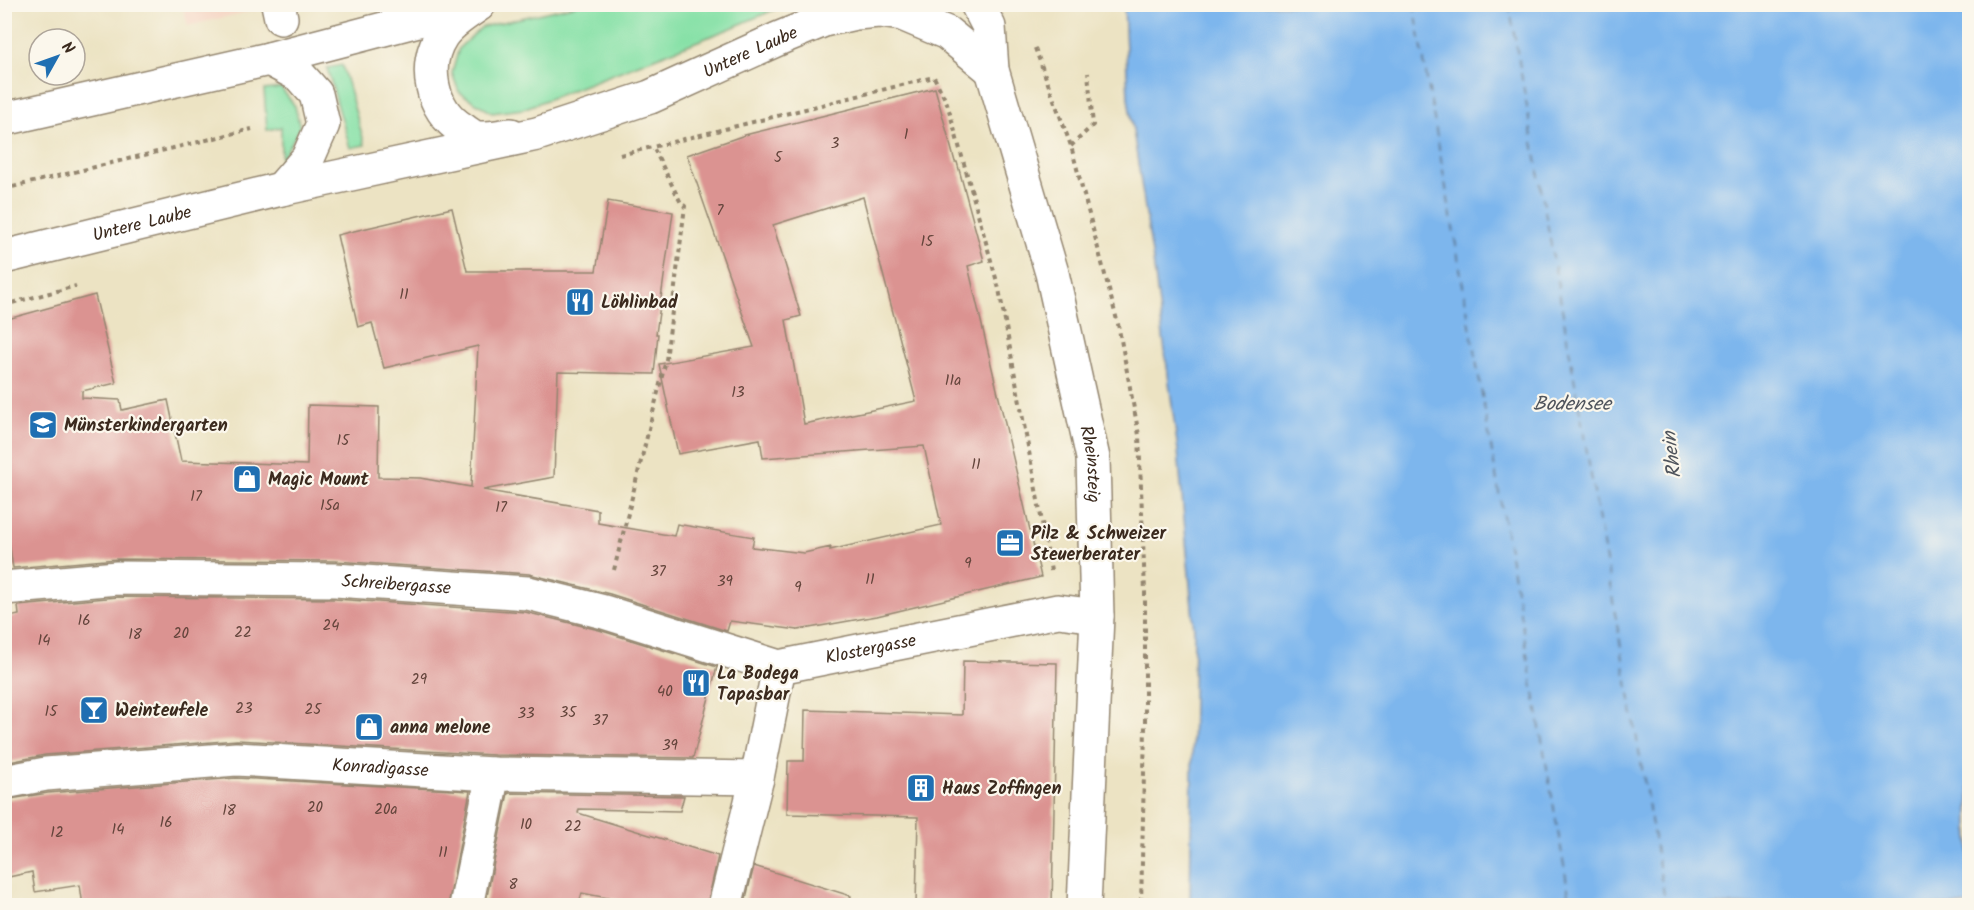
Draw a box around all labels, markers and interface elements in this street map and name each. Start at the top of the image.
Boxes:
street label: Untere Laube [699,19,803,87]
north arrow [27,27,87,87]
text: N [55,36,80,60]
house number: 1 [904,123,909,147]
house number: 3 [831,132,840,156]
house number: 5 [774,146,783,170]
street label: Untere Laube [90,198,195,251]
house number: 7 [717,199,725,223]
house number: 15 [921,230,934,254]
house number: 11 [399,283,409,307]
restaurant icon: Löhlinbad [564,286,596,318]
place label: Löhlinbad [601,289,678,318]
house number: 11a [945,369,961,393]
house number: 13 [731,381,745,405]
water label: Bodensee [1533,389,1613,421]
school or university icon: Münsterkindergarten [27,409,59,441]
place label: Münsterkindergarten [64,412,228,441]
street label: Rheinsteig [1070,423,1107,503]
water label: Rhein [1654,428,1692,480]
house number: 15 [337,429,350,453]
house number: 11 [971,453,981,477]
shop icon: Magic Mount [231,463,263,495]
place label: Magic Mount [268,466,369,495]
house number: 17 [190,485,203,509]
house number: 15a [320,494,340,518]
house number: 17 [495,496,508,520]
place label: Pilz & Schweizer Steuerberater [1031,520,1168,570]
office icon: Pilz & Schweizer Steuerberater [994,527,1026,559]
house number: 9 [964,552,972,576]
house number: 37 [650,560,667,584]
street label: Schreibergasse [341,567,452,604]
house number: 11 [865,568,875,592]
house number: 39 [717,570,734,594]
house number: 9 [794,576,802,600]
house number: 16 [77,609,91,633]
house number: 24 [323,614,339,638]
house number: 22 [234,621,252,645]
house number: 20 [173,622,190,646]
house number: 18 [128,623,143,647]
street label: Klostergasse [823,627,919,673]
house number: 14 [38,629,50,653]
place label: La Bodega Tapasbar [717,660,799,710]
restaurant icon: La Bodega Tapasbar [680,667,712,699]
house number: 29 [411,668,428,692]
house number: 40 [657,680,673,704]
bar icon: Weinteufele [78,694,110,726]
place label: Weinteufele [115,697,209,726]
house number: 23 [235,697,253,721]
house number: 25 [305,698,322,722]
house number: 15 [45,700,58,724]
house number: 35 [560,701,577,725]
house number: 33 [517,702,535,726]
house number: 37 [592,709,609,733]
shop icon: anna melone [353,711,385,743]
place label: anna melone [390,714,491,743]
house number: 39 [662,734,679,758]
street label: Konradigasse [331,752,429,786]
building icon: Haus Zoffingen [905,772,937,804]
place label: Haus Zoffingen [942,775,1061,804]
house number: 20 [307,796,324,820]
house number: 20a [374,798,398,822]
house number: 18 [222,799,237,823]
house number: 16 [159,811,173,835]
house number: 10 [520,813,533,837]
house number: 22 [564,815,582,839]
house number: 14 [112,818,124,842]
house number: 12 [50,821,64,845]
house number: 11 [438,841,448,865]
house number: 8 [508,873,518,897]

